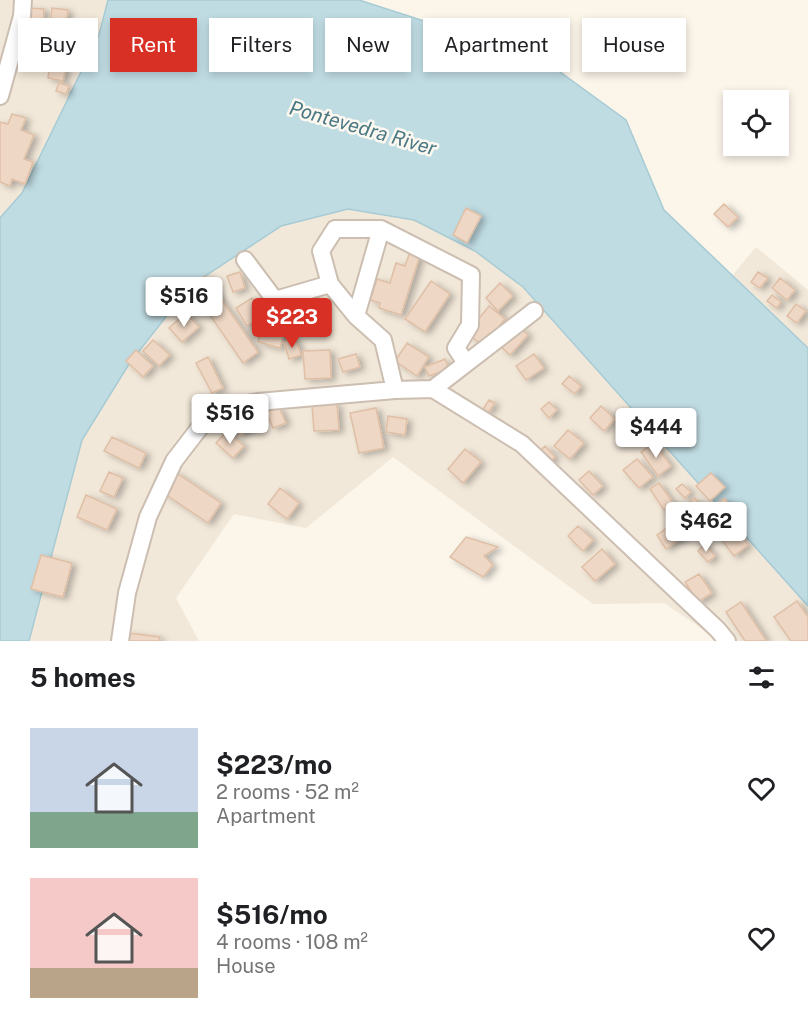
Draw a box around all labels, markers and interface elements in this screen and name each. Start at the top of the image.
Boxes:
chip: Buy [18,18,98,72]
chip: Rent [110,18,197,72]
chip: Filters [209,18,313,72]
chip: New [325,18,411,72]
chip: Apartment [423,18,570,72]
chip: House [582,18,686,72]
map controls [723,90,789,156]
button: locate [723,90,789,156]
water label: Pontevedra River [287,96,440,161]
pin: $516 [148,277,220,328]
text: $516 [160,284,208,308]
pin: $223 [256,298,328,349]
text: $223 [266,305,318,329]
pin: $516 [194,394,266,445]
text: $516 [206,401,254,425]
pin: $444 [620,408,692,459]
text: $444 [630,415,682,439]
pin: $462 [670,502,742,553]
text: $462 [680,509,732,533]
icon: filters [745,661,778,694]
text: 5 homes [30,662,136,693]
text: $223/mo [216,749,332,780]
icon: home [78,752,150,824]
icon: heart [745,772,778,805]
text: 2 rooms · 52 m² [216,780,359,804]
text: Apartment [216,804,316,828]
text: $516/mo [216,899,328,930]
icon: home [78,902,150,974]
icon: heart [745,922,778,955]
text: 4 rooms · 108 m² [216,930,368,954]
text: House [216,954,276,978]

